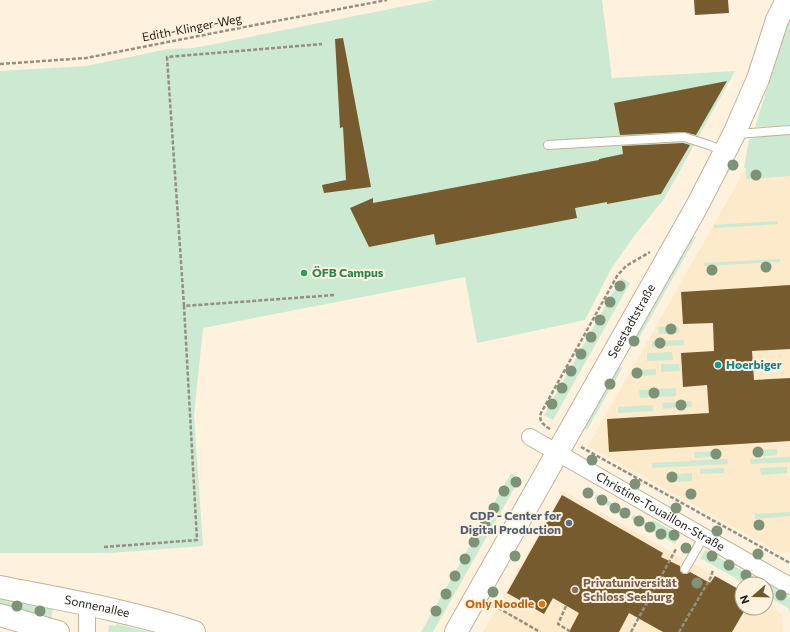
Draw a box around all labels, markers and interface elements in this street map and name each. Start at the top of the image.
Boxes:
street label: Edith-Klinger-Weg [141,10,243,44]
place label: ÖFB Campus [312,265,384,279]
marker: ÖFB Campus [299,268,309,278]
street label: Seestadtstraße [604,281,657,360]
place label: Hoerbiger [726,357,782,371]
marker: Hoerbiger [713,360,723,370]
street label: Christine-Touaillon-Straße [594,468,727,553]
place label: CDP - Center for Digital Production [460,508,561,536]
marker: CDP - Center for Digital Production [564,518,574,528]
place label: Privatuniversität Schloss Seeburg [583,575,677,603]
north arrow [734,576,774,616]
marker: Privatuniversität Schloss Seeburg [570,585,580,595]
street label: Sonnenallee [63,592,131,620]
text: N [737,593,752,606]
place label: Only Noodle [465,596,534,610]
marker: Only Noodle [537,599,547,609]

